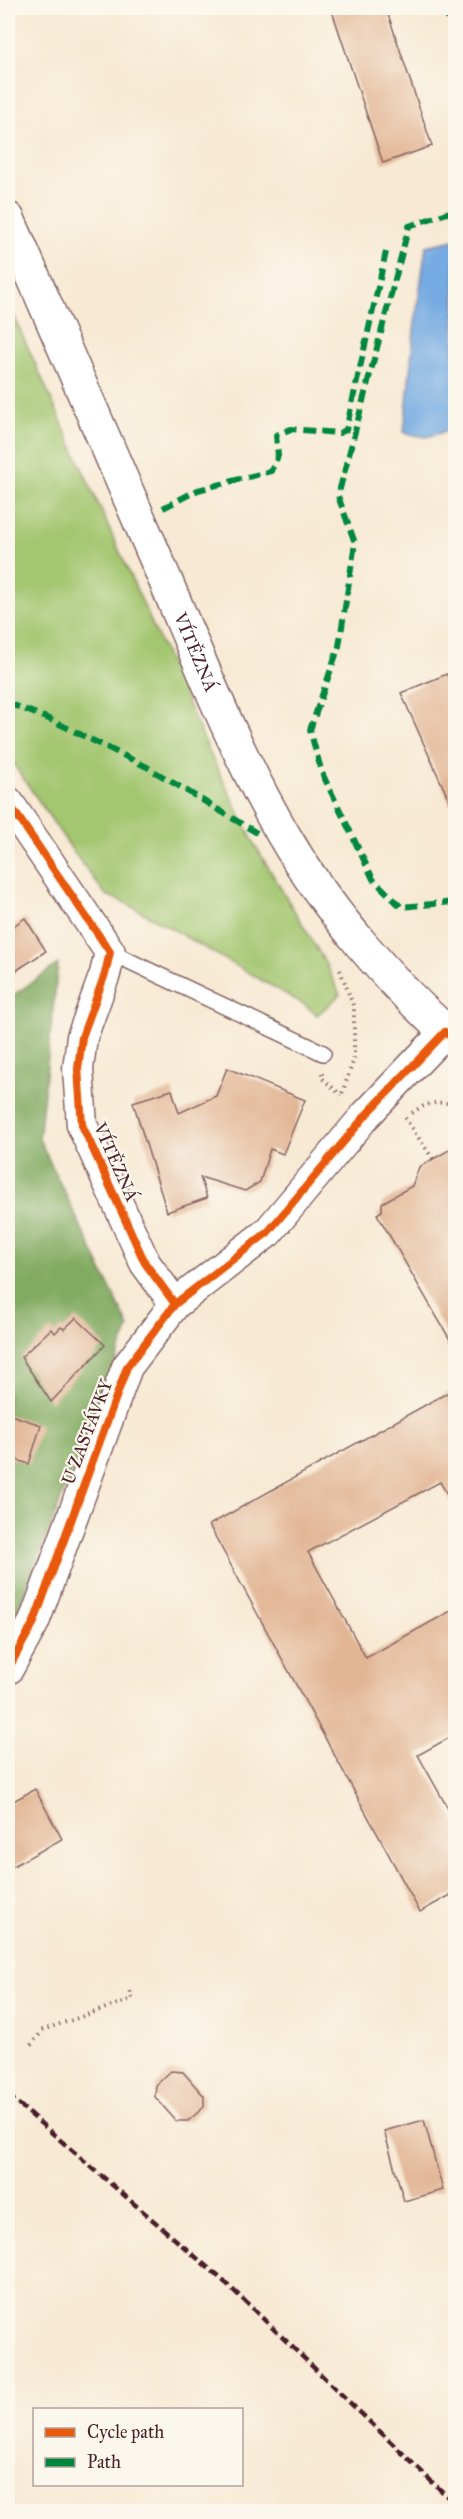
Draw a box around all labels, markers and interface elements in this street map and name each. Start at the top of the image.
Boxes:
street label: VÍTĚZNÁ [169,608,224,695]
street label: VÍTĚZNÁ [88,1117,145,1205]
street label: U ZASTÁVKY [55,1375,117,1488]
legend [33,2408,243,2486]
text: Cycle path [87,2421,164,2443]
text: Path [87,2451,121,2473]

